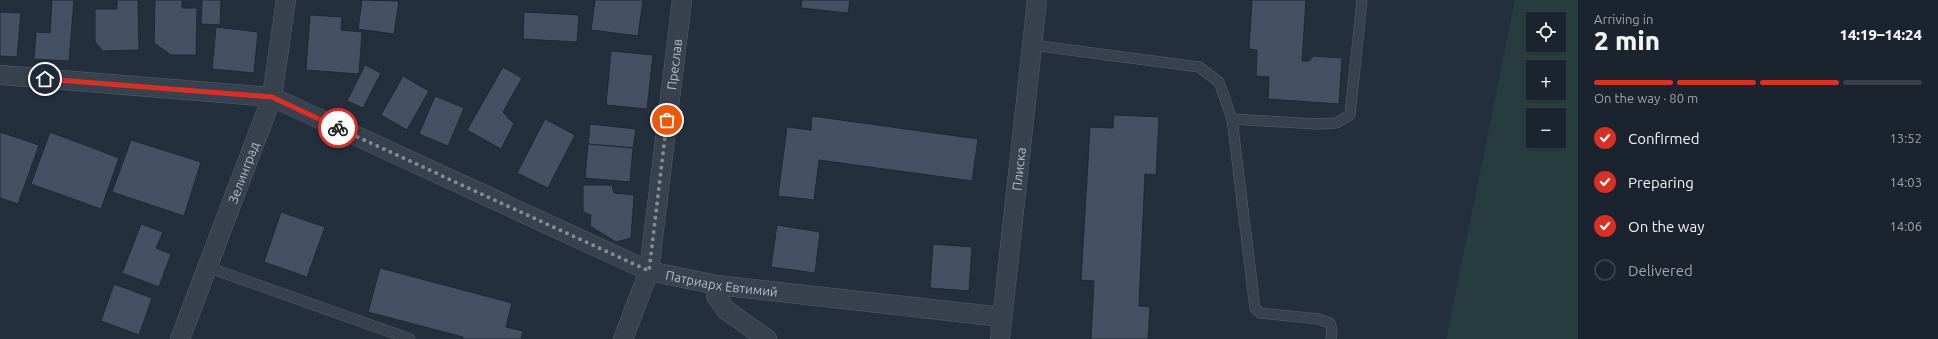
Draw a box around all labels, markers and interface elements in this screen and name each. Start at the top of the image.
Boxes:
map controls [1526,12,1566,148]
button: locate [1526,12,1566,52]
text: Arriving in [1594,12,1653,26]
text: 2 min [1594,26,1660,55]
text: 14:19–14:24 [1839,26,1922,43]
street label: Преслав [664,38,684,91]
button: + [1526,60,1566,100]
pin [28,62,62,96]
icon: home [34,68,56,90]
text: On the way · 80 m [1594,91,1698,105]
pin [650,103,684,137]
courier [318,108,358,148]
button: − [1526,108,1566,148]
icon: bag [656,109,678,131]
icon: bike [327,117,349,139]
icon: check [1594,127,1616,149]
text: Confirmed [1628,130,1700,147]
text: 13:52 [1889,131,1922,145]
street label: Зелинград [225,140,261,205]
street label: Плиска [1009,147,1028,191]
icon: check [1594,171,1616,193]
text: Preparing [1628,174,1694,191]
text: 14:03 [1889,175,1922,189]
icon: check [1594,215,1616,237]
text: On the way [1628,218,1704,235]
text: 14:06 [1889,219,1922,233]
text: Delivered [1628,262,1693,279]
street label: Патриарх Евтимий [664,268,779,299]

